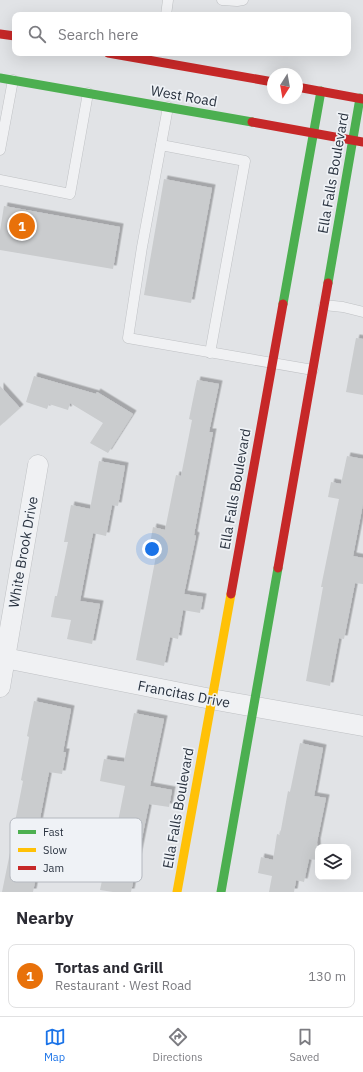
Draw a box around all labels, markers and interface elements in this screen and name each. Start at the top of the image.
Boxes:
search box [12,12,351,56]
icon: search [26,23,48,45]
text: Search here [58,25,138,44]
north arrow [267,68,303,104]
street label: West Road [149,81,219,111]
street label: Ella Falls Boulevard [313,111,353,235]
pin: 1 [9,211,35,241]
street label: Ella Falls Boulevard [215,427,255,551]
street label: White Brook Drive [4,495,42,609]
your location [142,539,162,559]
street label: Francitas Drive [136,676,232,712]
street label: Ella Falls Boulevard [158,746,198,870]
legend [10,818,142,882]
text: Fast [43,825,64,839]
text: Slow [43,843,67,857]
map controls [315,844,351,880]
button: layers [315,844,351,880]
text: Jam [43,861,64,875]
text: Nearby [16,907,74,929]
text: Tortas and Grill [55,958,163,977]
text: 1 [26,968,34,985]
text: 130 m [308,968,346,985]
text: Restaurant · West Road [55,977,192,994]
tab: Map [44,1026,66,1064]
tab: Directions [153,1026,203,1064]
tab: Saved [290,1026,319,1064]

